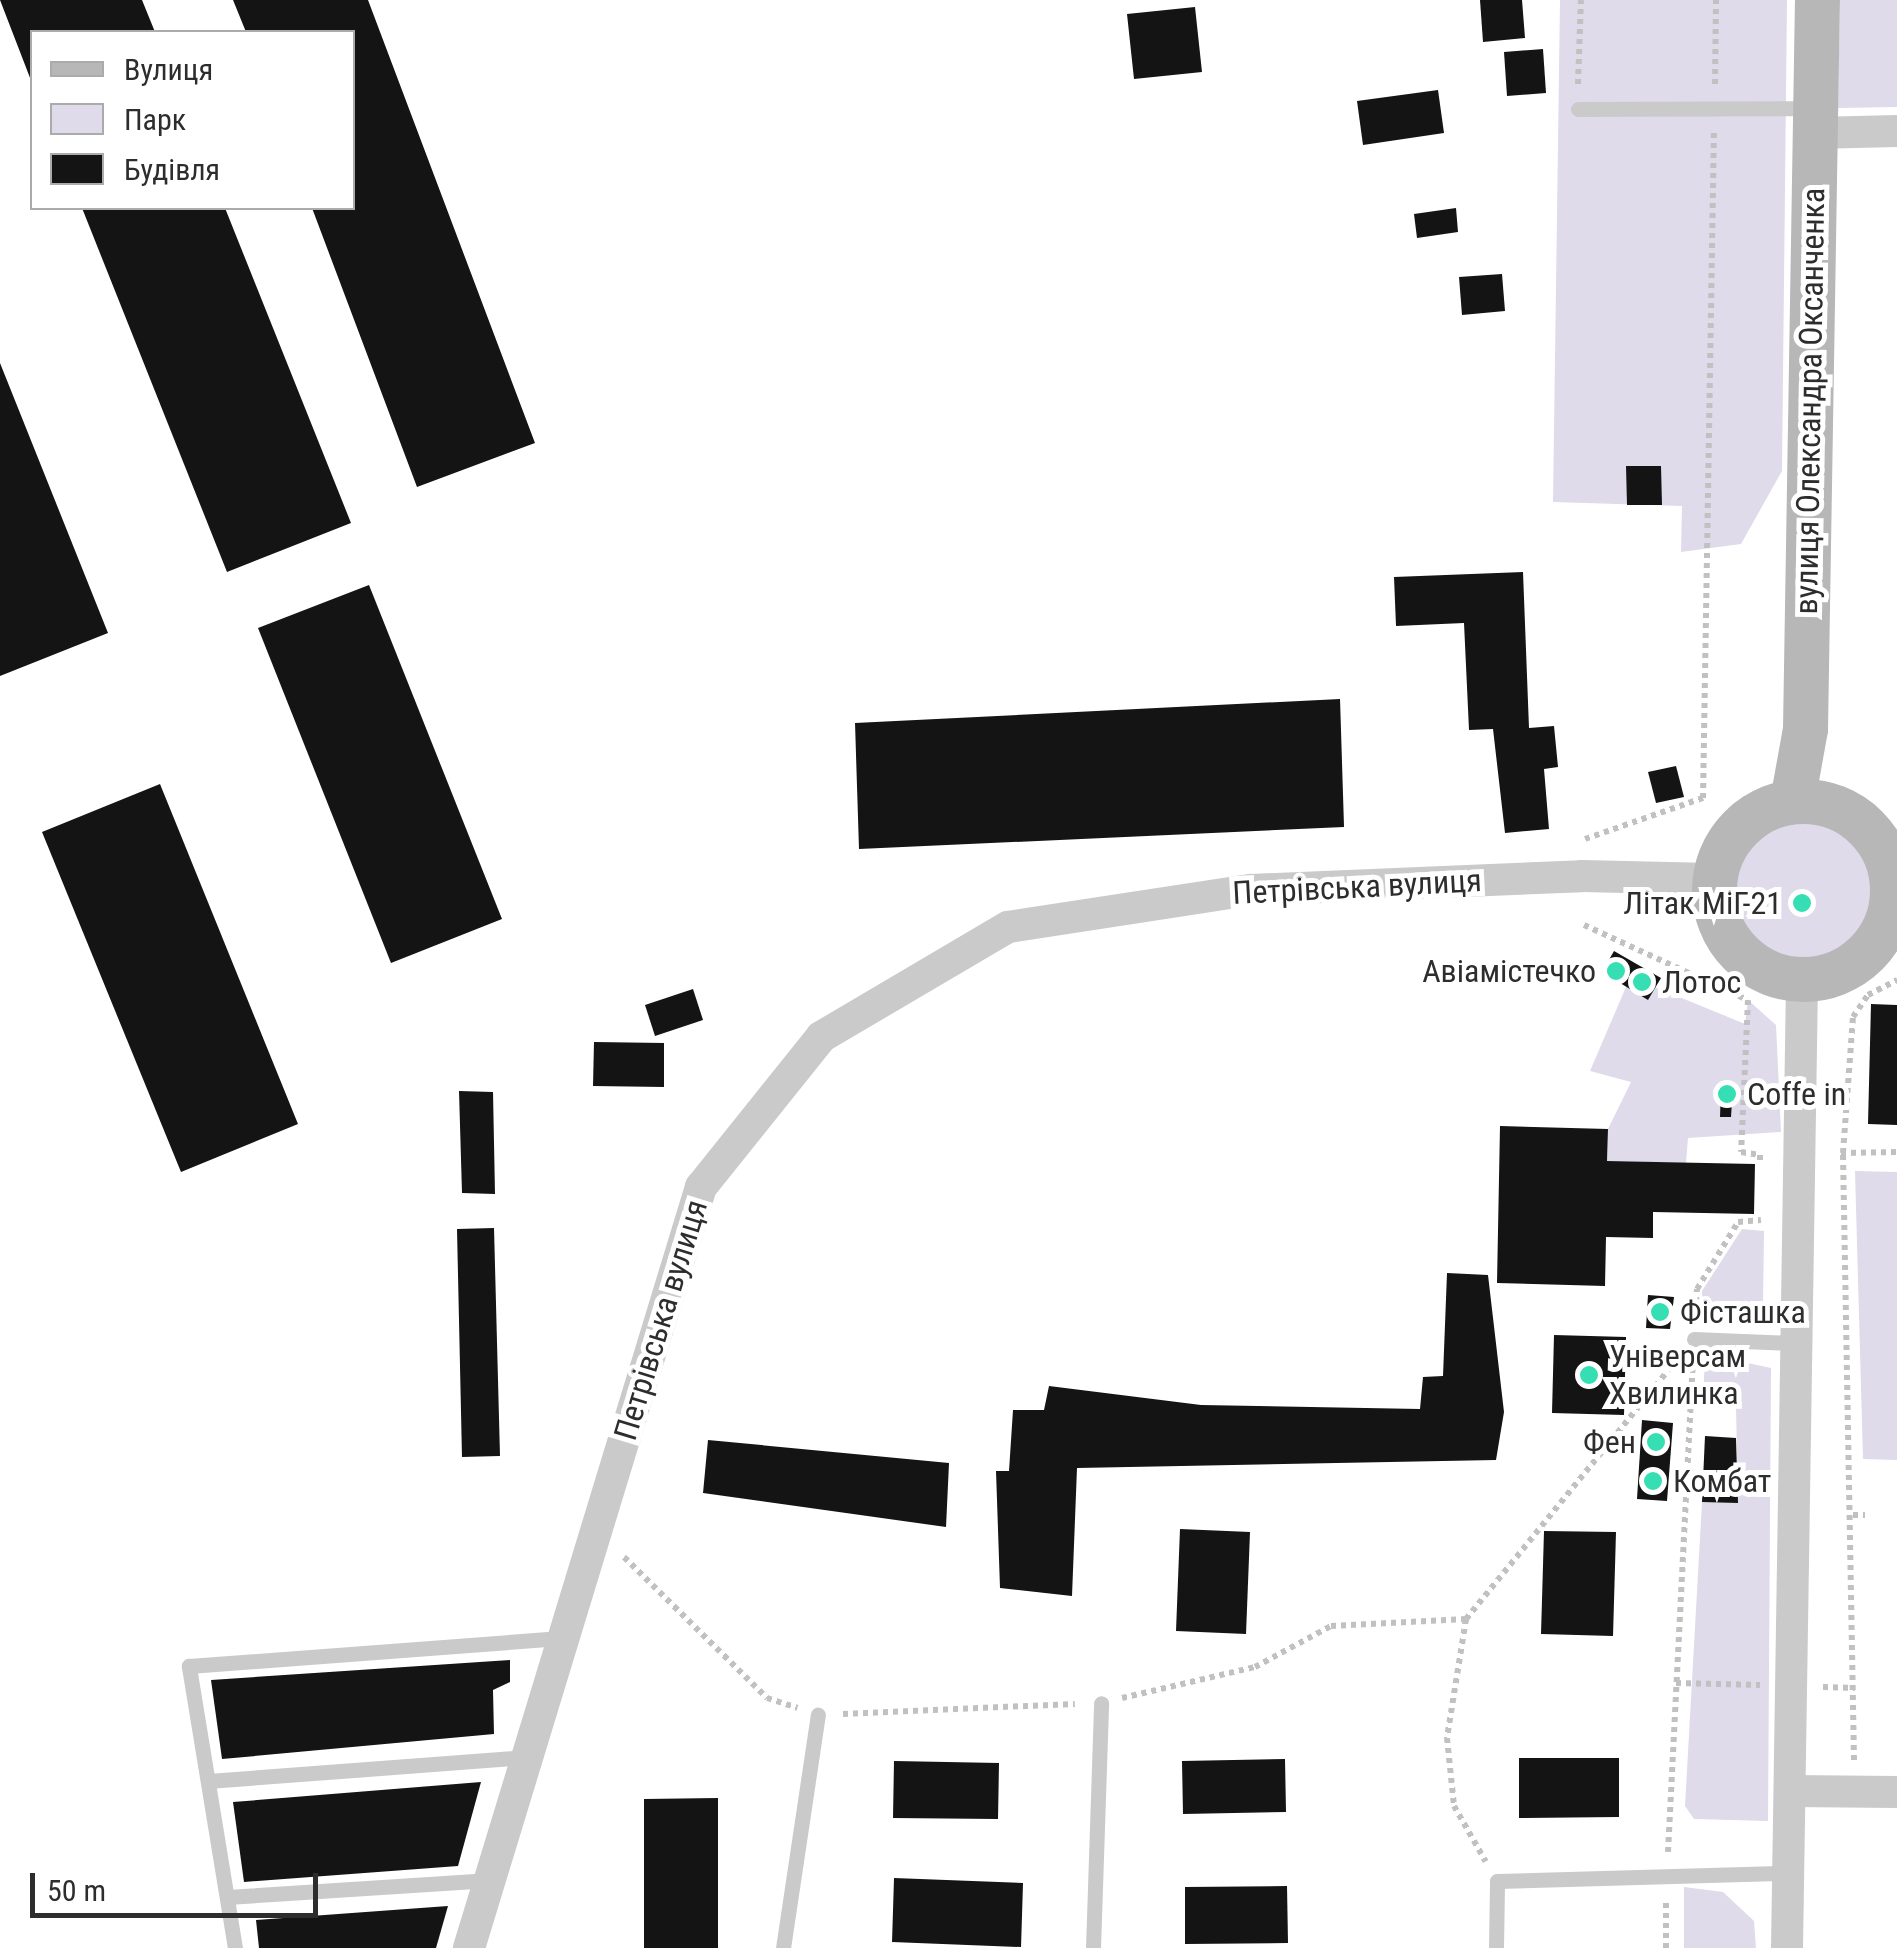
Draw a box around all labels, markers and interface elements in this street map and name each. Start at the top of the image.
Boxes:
legend [30,30,355,210]
text: Вулиця [124,52,213,87]
text: Парк [124,102,186,137]
text: Будівля [124,152,220,187]
street label: вулиця Олександра Оксанченка [1787,187,1833,615]
street label: Петрівська вулиця [1232,861,1482,913]
place label: Літак МіГ-21 [1623,884,1782,922]
marker: Літак МіГ-21 [1791,892,1813,914]
place label: Авіамістечко [1422,952,1596,990]
marker: Авіамістечко [1605,960,1627,982]
place label: Лотос [1662,963,1741,1001]
marker: Лотос [1631,971,1653,993]
place label: Coffe in [1747,1075,1846,1113]
marker: Coffe in [1716,1083,1738,1105]
street label: Петрівська вулиця [606,1195,716,1445]
place label: Фісташка [1680,1293,1806,1331]
marker: Фісташка [1649,1301,1671,1323]
place label: Універсам Хвилинка [1609,1338,1746,1413]
marker: Універсам Хвилинка [1578,1364,1600,1386]
place label: Фен [1583,1423,1636,1461]
marker: Фен [1645,1431,1667,1453]
place label: Комбат [1673,1462,1771,1500]
marker: Комбат [1642,1470,1664,1492]
scale bar [35,1853,322,1915]
text: 50 m [47,1873,106,1908]

